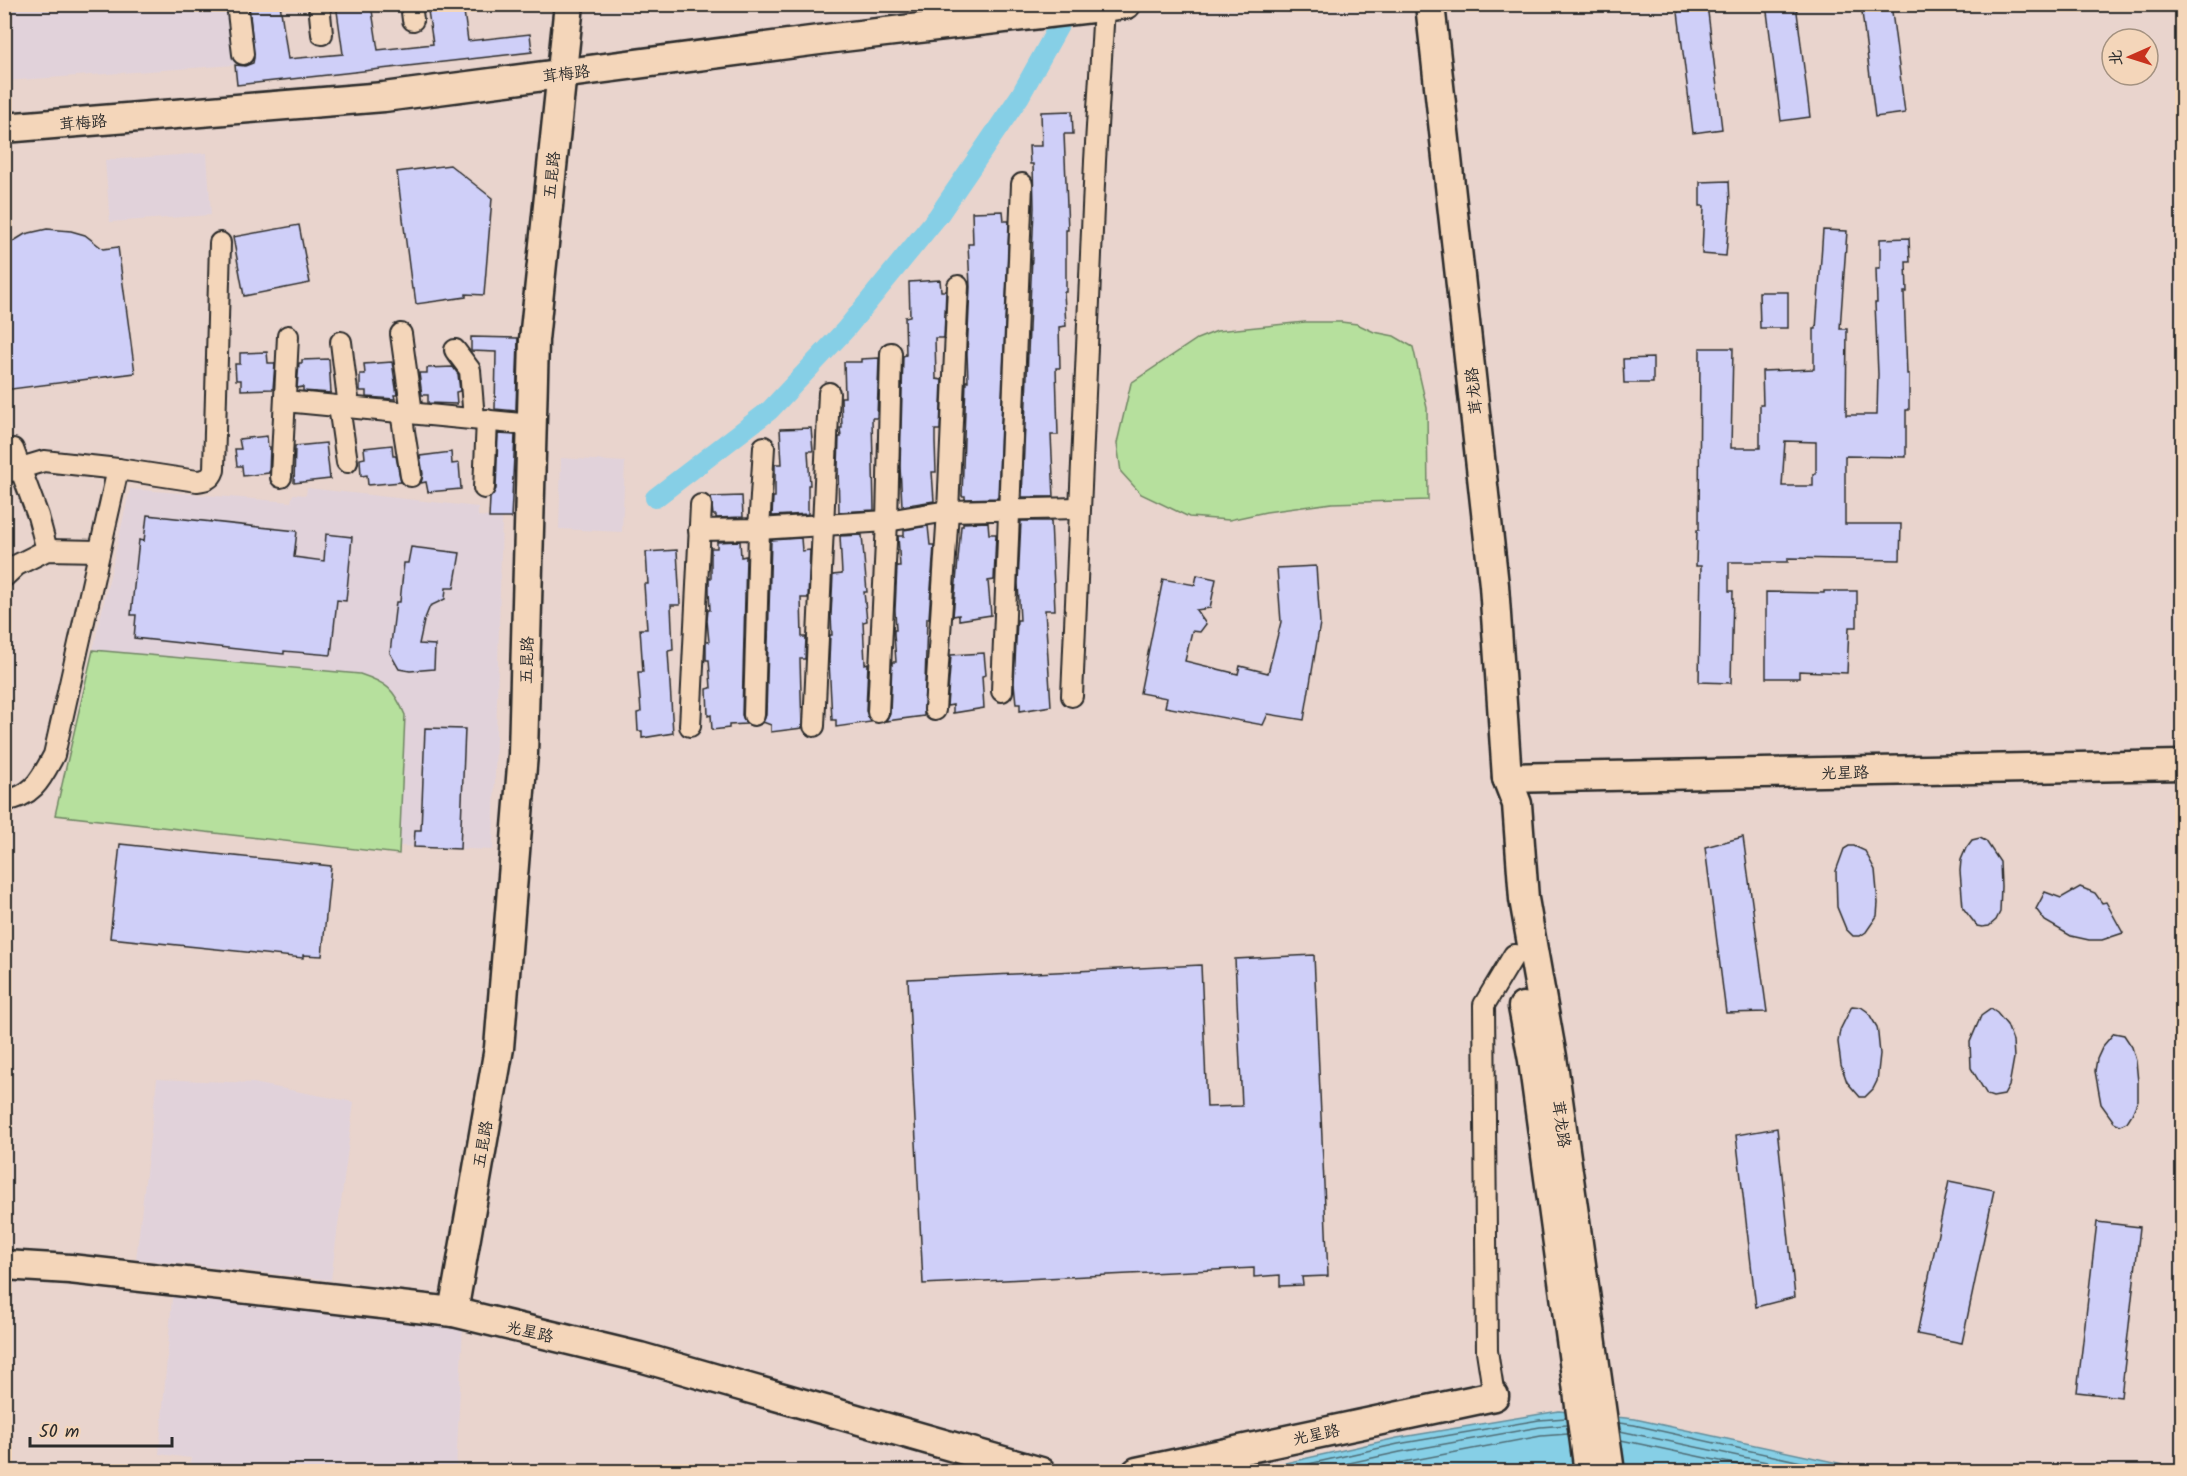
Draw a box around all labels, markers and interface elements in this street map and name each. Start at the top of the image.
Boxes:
north arrow [2100,27,2160,87]
text: 北 [2104,49,2129,66]
street label: 茸梅路 [541,59,592,90]
street label: 茸梅路 [58,109,108,138]
street label: 五昆路 [538,150,567,200]
street label: 茸龙路 [1460,366,1489,416]
street label: 五昆路 [514,636,541,684]
street label: 光星路 [1821,761,1869,786]
street label: 茸龙路 [1545,1099,1576,1150]
street label: 五昆路 [467,1118,500,1170]
street label: 光星路 [503,1315,556,1350]
scale bar [30,1410,172,1448]
text: 50 m [39,1418,79,1447]
street label: 光星路 [1290,1418,1342,1453]

